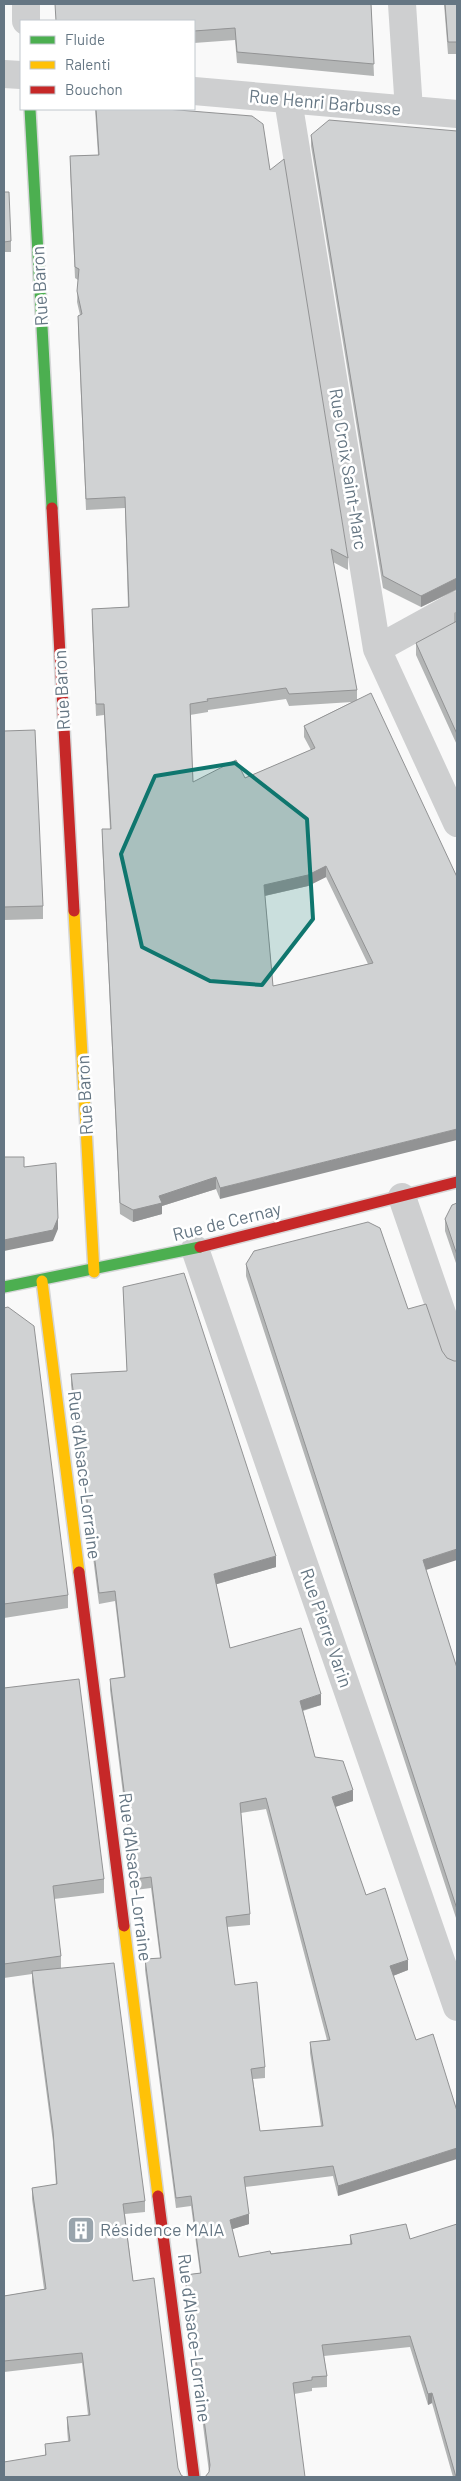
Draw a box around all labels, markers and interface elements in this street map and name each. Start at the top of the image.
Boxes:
legend [20,20,195,110]
text: Fluide [65,30,105,48]
text: Ralenti [65,55,111,73]
text: Bouchon [65,80,123,98]
street label: Rue Henri Barbusse [248,84,402,120]
street label: Rue Baron [26,245,52,327]
street label: Rue Croix Saint-Marc [325,387,373,551]
street label: Rue Baron [48,649,74,731]
street label: Rue Baron [71,1054,97,1136]
street label: Rue de Cernay [170,1197,283,1245]
street label: Rue d'Alsace-Lorraine [64,1389,106,1561]
street label: Rue Pierre Varin [296,1565,358,1690]
street label: Rue d'Alsace-Lorraine [115,1791,157,1963]
building icon: Résidence MAIA [66,2215,96,2245]
place label: Résidence MAIA [100,2218,225,2240]
street label: Rue d'Alsace-Lorraine [174,2252,216,2424]

